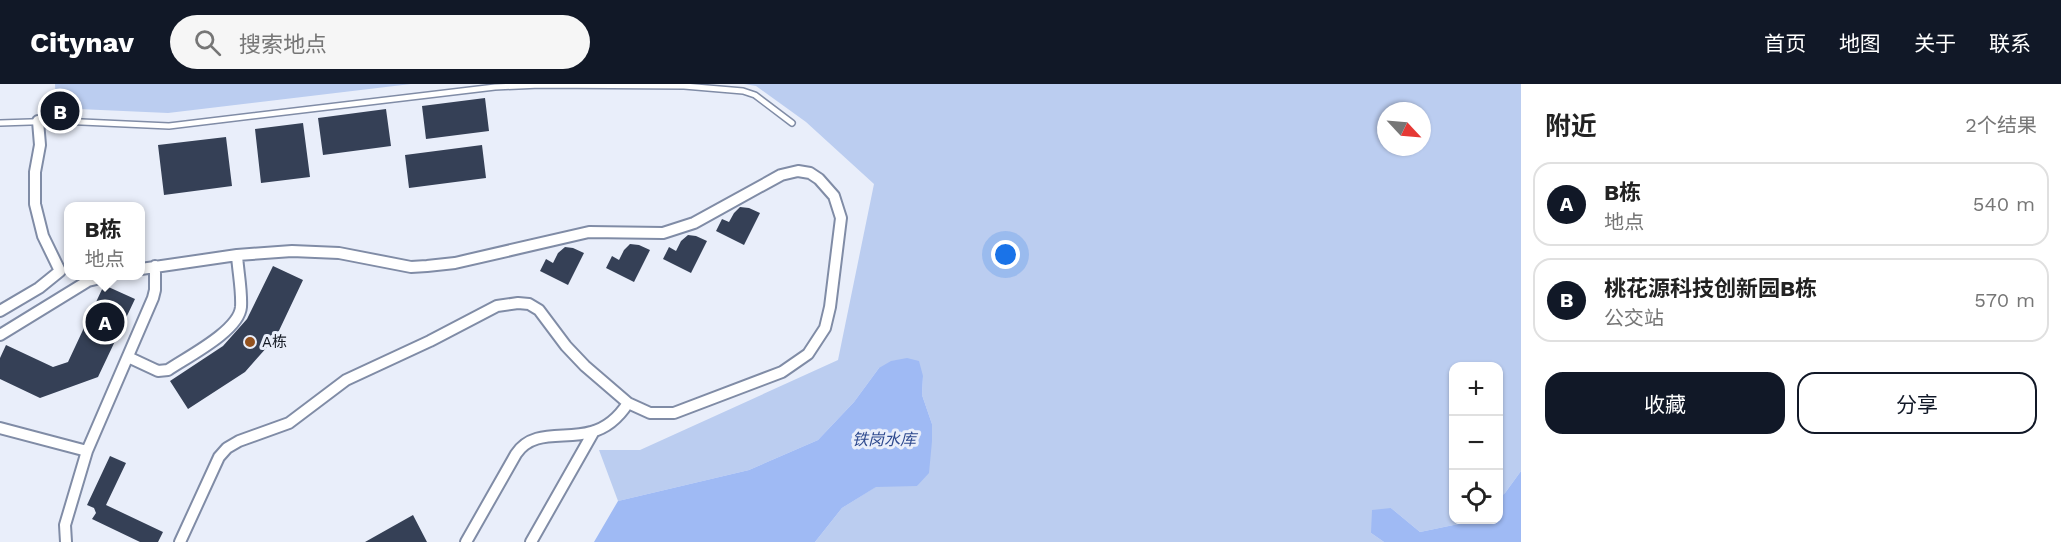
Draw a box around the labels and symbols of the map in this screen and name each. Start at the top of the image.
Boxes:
pin: B [40,88,80,134]
north arrow [1377,102,1431,156]
your location [991,240,1020,269]
pin: A [86,300,124,344]
place label: A栋 [262,333,287,351]
marker: A栋 [243,335,257,349]
water label: 铁岗水库 [852,430,919,449]

